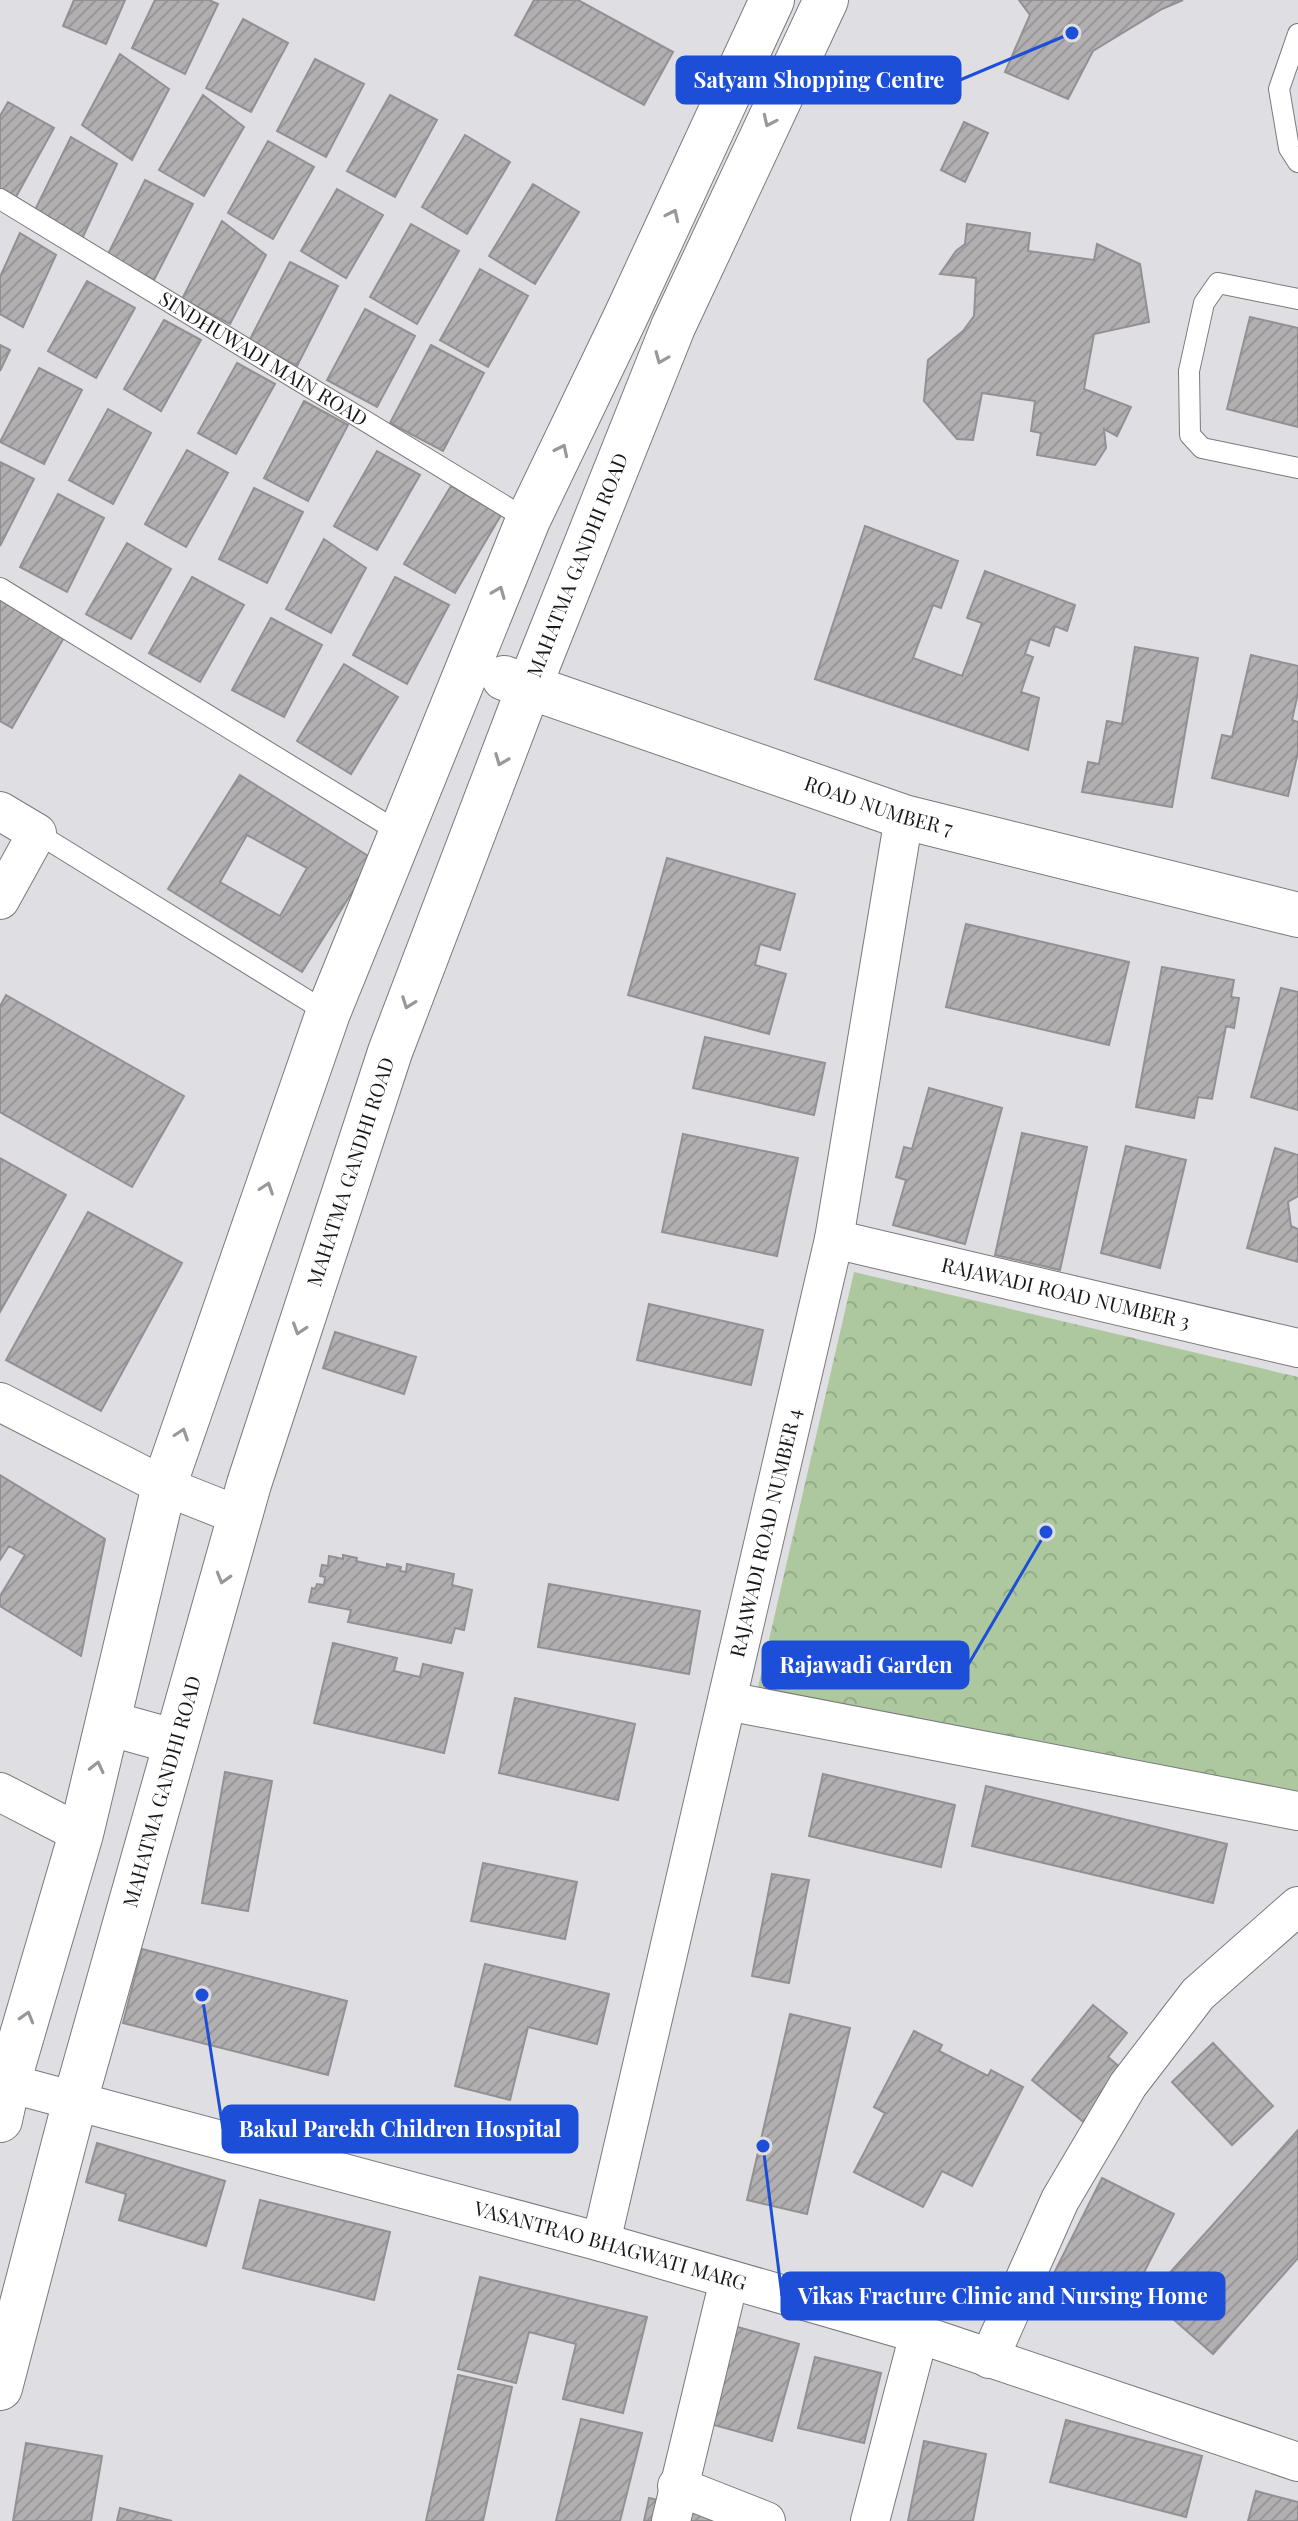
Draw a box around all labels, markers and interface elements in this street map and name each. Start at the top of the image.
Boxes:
callout: Satyam Shopping Centre [677,57,960,103]
text: Satyam Shopping Centre [694,64,944,94]
one-way arrow [763,113,779,128]
one-way arrow [663,208,679,223]
street label: SINDHUWADI MAIN ROAD [155,284,373,432]
one-way arrow [654,350,671,364]
one-way arrow [552,443,568,458]
street label: MAHATMA GANDHI ROAD [519,448,633,681]
one-way arrow [489,586,506,600]
one-way arrow [494,752,511,766]
street label: ROAD NUMBER 7 [801,768,956,841]
one-way arrow [401,995,418,1009]
street label: MAHATMA GANDHI ROAD [299,1053,399,1289]
one-way arrow [258,1182,274,1196]
street label: RAJAWADI ROAD NUMBER 3 [939,1250,1193,1334]
one-way arrow [293,1322,309,1336]
street label: RAJAWADI ROAD NUMBER 4 [722,1405,806,1660]
one-way arrow [172,1428,189,1442]
one-way arrow [215,1570,232,1584]
callout: Rajawadi Garden [763,1642,968,1688]
text: Rajawadi Garden [779,1649,953,1679]
street label: MAHATMA GANDHI ROAD [115,1672,206,1910]
one-way arrow [88,1761,105,1774]
one-way arrow [18,2011,34,2025]
callout: Bakul Parekh Children Hospital [223,2106,577,2152]
text: Bakul Parekh Children Hospital [239,2113,561,2143]
street label: VASANTRAO BHAGWATI MARG [470,2193,750,2295]
callout: Vikas Fracture Clinic and Nursing Home [782,2273,1224,2319]
text: Vikas Fracture Clinic and Nursing Home [797,2280,1208,2310]

